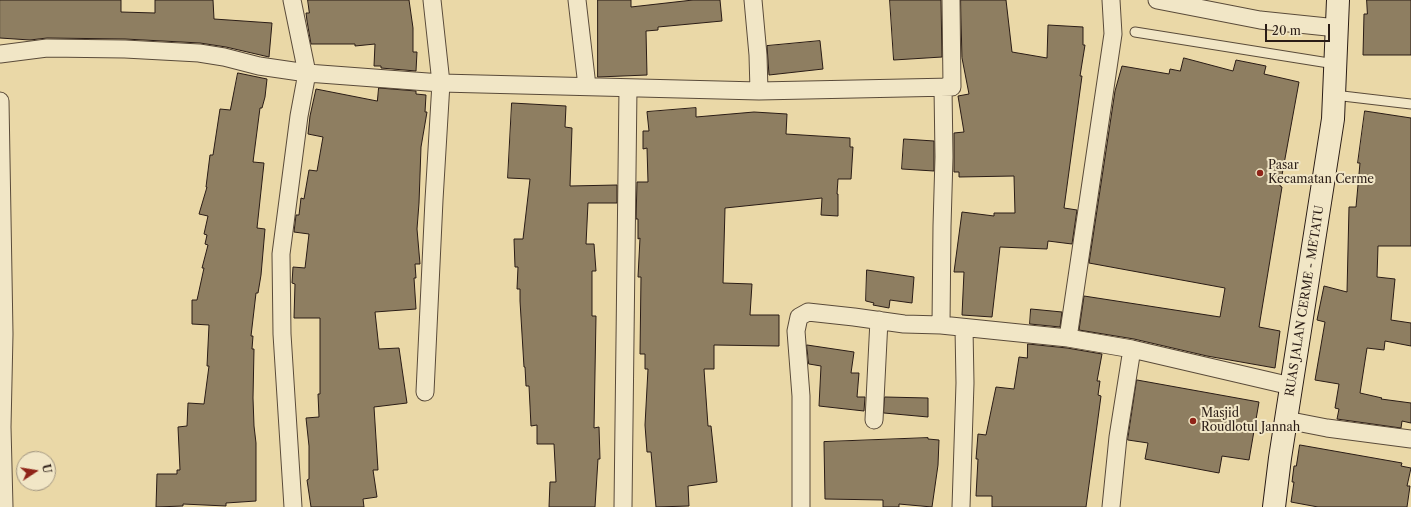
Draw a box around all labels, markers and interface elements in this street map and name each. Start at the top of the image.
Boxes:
scale bar [1267,16,1332,42]
text: 20 m [1272,23,1301,38]
place label: Pasar Kecamatan Cerme [1268,159,1374,187]
marker: Pasar Kecamatan Cerme [1255,168,1265,178]
street label: RUAS JALAN CERME - METATU [1283,205,1327,397]
place label: Masjid Roudlotul Jannah [1201,407,1300,435]
marker: Masjid Roudlotul Jannah [1188,416,1198,426]
north arrow [16,451,56,491]
text: U [39,463,55,475]

